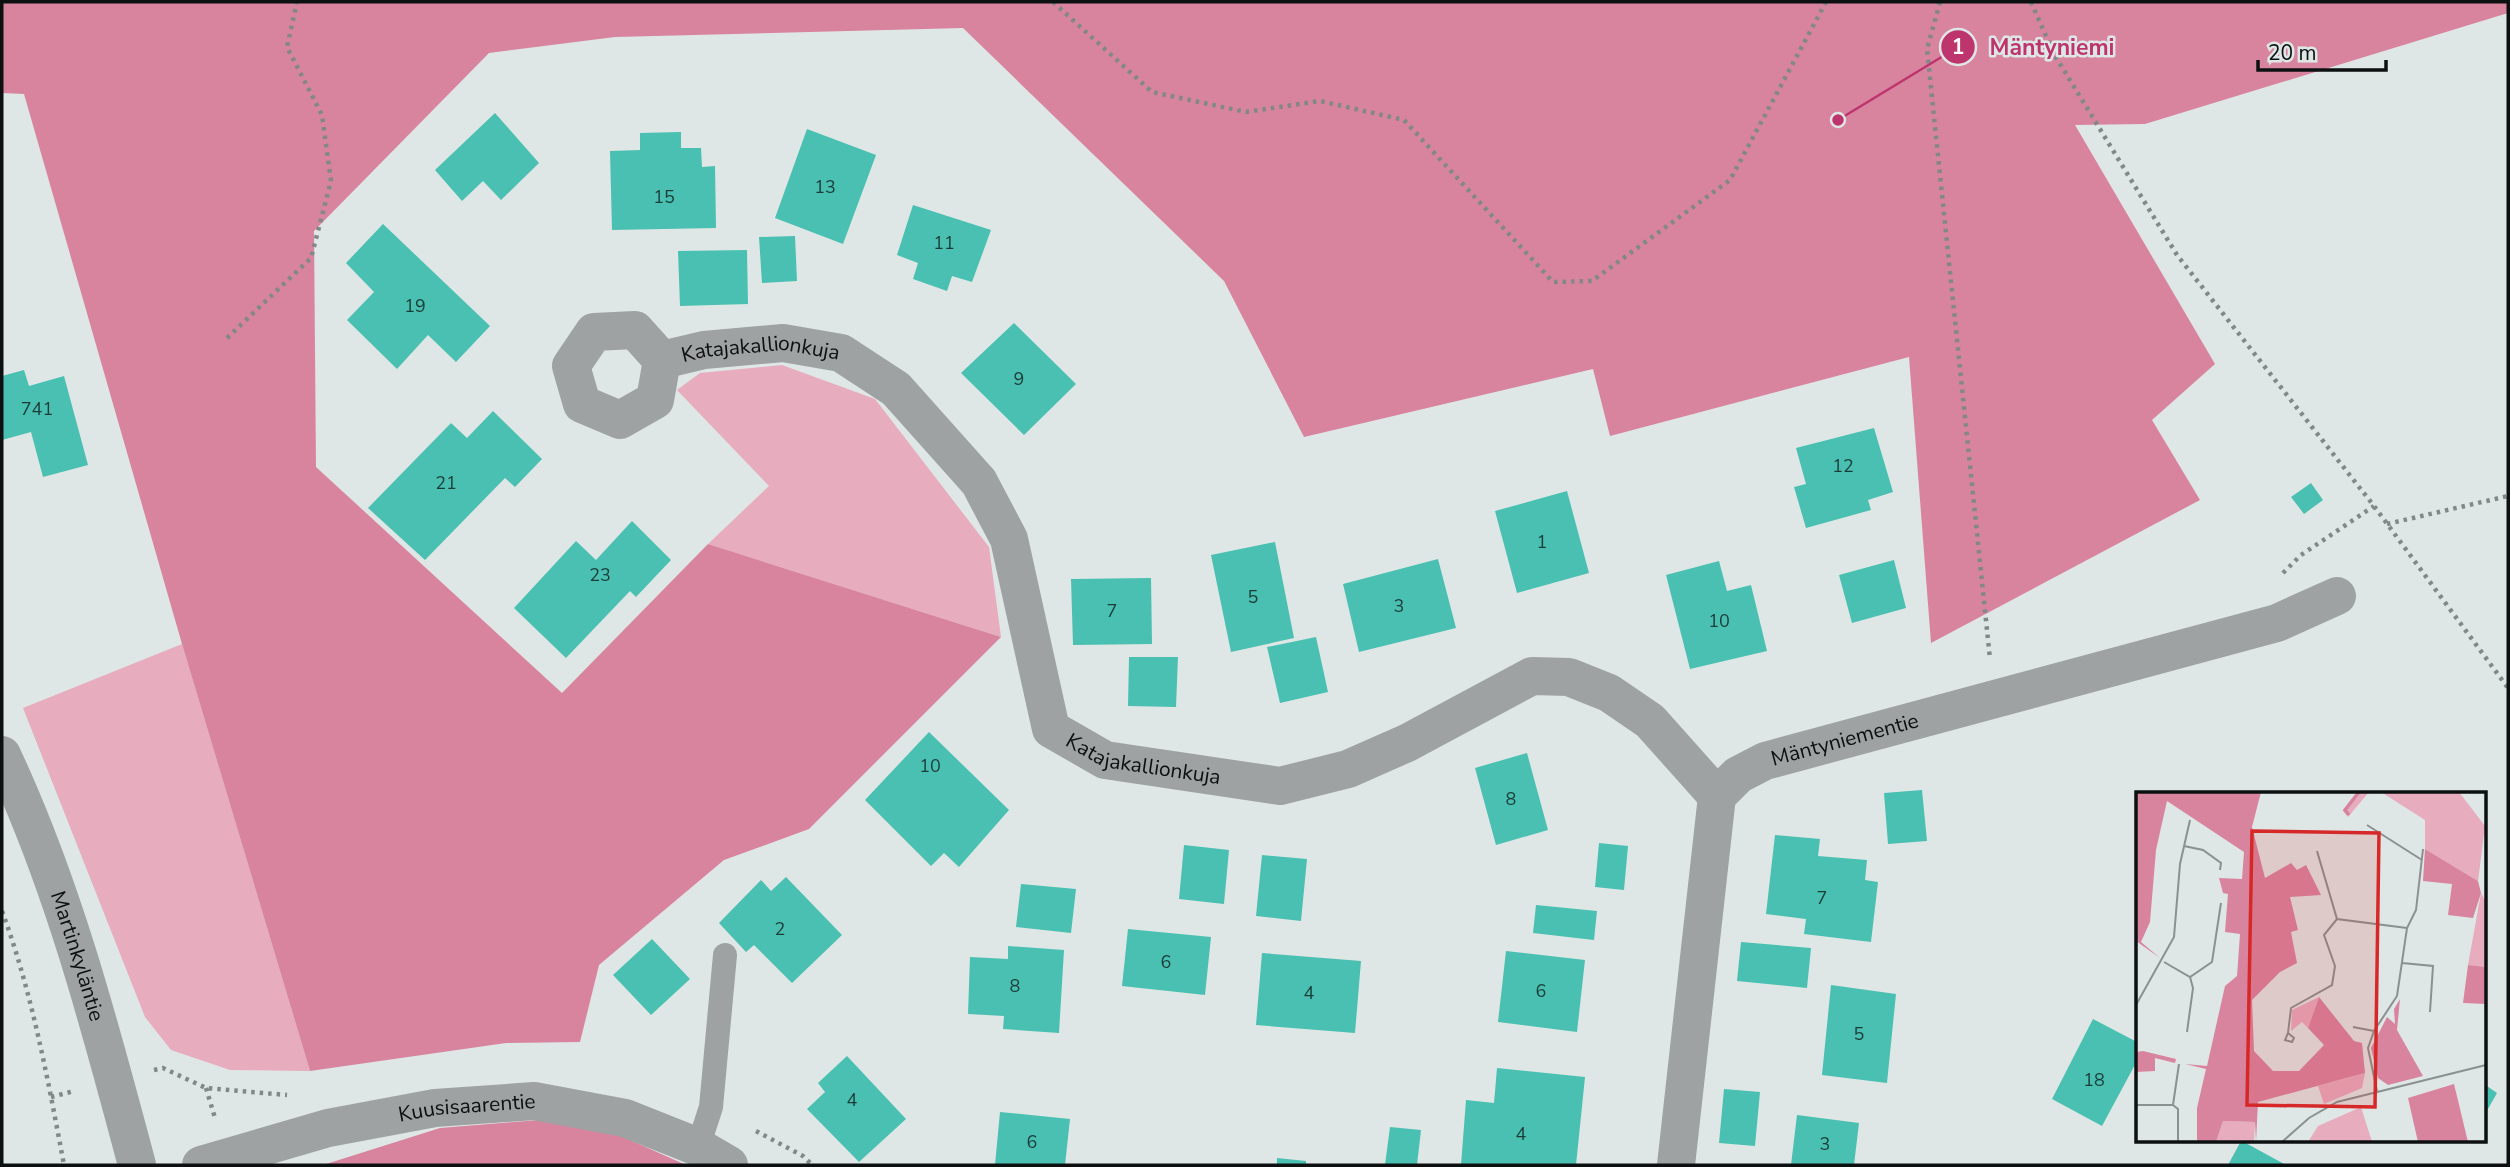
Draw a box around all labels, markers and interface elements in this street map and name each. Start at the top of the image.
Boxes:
callout: Mäntyniemi [1941,25,2129,69]
scale bar [2258,28,2386,72]
text: Mäntyniemi [1990,32,2114,63]
text: 1 [1952,33,1964,61]
text: 20 m [2268,39,2317,67]
house number: 13 [814,175,836,199]
house number: 15 [653,185,675,209]
house number: 11 [933,231,955,255]
house number: 19 [404,294,426,318]
street label: Katajakallionkuja [678,328,842,369]
house number: 9 [1014,367,1024,391]
house number: 741 [21,397,53,421]
house number: 12 [1832,454,1854,478]
house number: 21 [435,471,457,495]
house number: 1 [1537,530,1547,554]
house number: 23 [589,563,611,587]
house number: 5 [1248,585,1258,609]
house number: 3 [1394,594,1404,618]
house number: 7 [1107,599,1117,623]
house number: 10 [1708,609,1730,633]
street label: Mäntyniementie [1768,706,1922,773]
street label: Katajakallionkuja [1061,727,1223,791]
house number: 10 [919,754,941,778]
house number: 8 [1506,787,1516,811]
inset map [2136,792,2486,1142]
house number: 7 [1817,886,1827,910]
street label: Martinkyläntie [44,887,111,1024]
house number: 2 [775,917,785,941]
house number: 6 [1161,950,1171,974]
house number: 8 [1010,974,1020,998]
house number: 6 [1536,979,1546,1003]
house number: 4 [1304,981,1315,1005]
house number: 5 [1854,1022,1864,1046]
house number: 18 [2083,1068,2105,1092]
street label: Kuusisaarentie [396,1087,537,1129]
house number: 4 [847,1088,858,1112]
house number: 4 [1516,1122,1527,1146]
house number: 6 [1027,1130,1037,1154]
house number: 3 [1820,1132,1830,1156]

